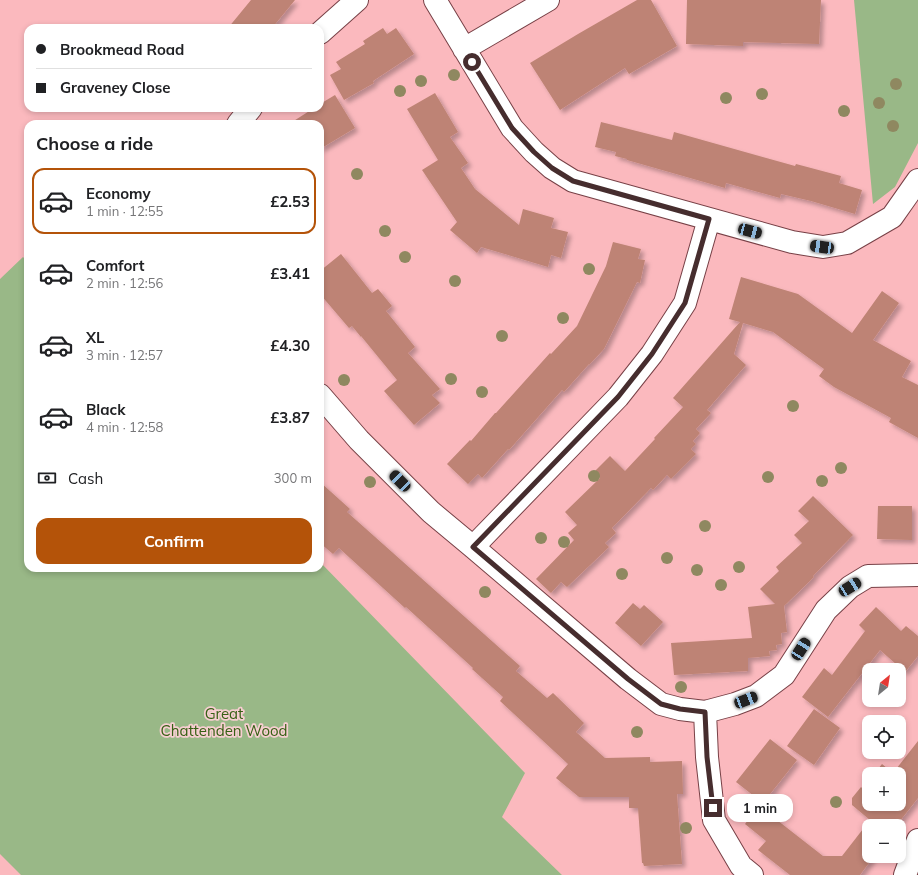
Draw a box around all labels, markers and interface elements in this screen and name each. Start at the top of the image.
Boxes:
text: Brookmead Road [60,40,184,59]
route start [463,53,481,71]
text: Graveney Close [60,78,171,97]
text: Choose a ride [36,132,153,155]
icon: car [38,183,74,219]
text: Economy [86,184,151,203]
text: £2.53 [270,192,310,211]
text: 1 min · 12:55 [86,203,163,219]
car [737,222,763,240]
car [809,239,835,255]
icon: car [38,255,74,291]
text: Comfort [86,256,144,275]
text: £3.41 [270,264,310,283]
text: 2 min · 12:56 [86,275,163,291]
icon: car [38,327,74,363]
text: XL [86,328,104,347]
text: £4.30 [270,336,310,355]
text: 3 min · 12:57 [86,347,163,363]
icon: car [38,399,74,435]
text: Black [86,400,125,419]
text: £3.87 [270,408,310,427]
text: 4 min · 12:58 [86,419,163,435]
icon: cash [36,467,58,489]
car [387,468,413,494]
text: Cash [68,469,103,488]
text: 300 m [274,470,312,486]
button: Confirm [36,518,312,564]
car [837,576,863,598]
car [789,636,813,662]
north arrow [862,663,906,707]
map controls [862,663,906,863]
car [733,690,759,710]
park label: Great Chattenden Wood [160,704,288,740]
button: locate [862,715,906,759]
button: + [862,767,906,811]
callout: 1 min [727,794,793,822]
route end [704,799,722,817]
text: 1 min [743,800,777,816]
button: − [862,819,906,863]

